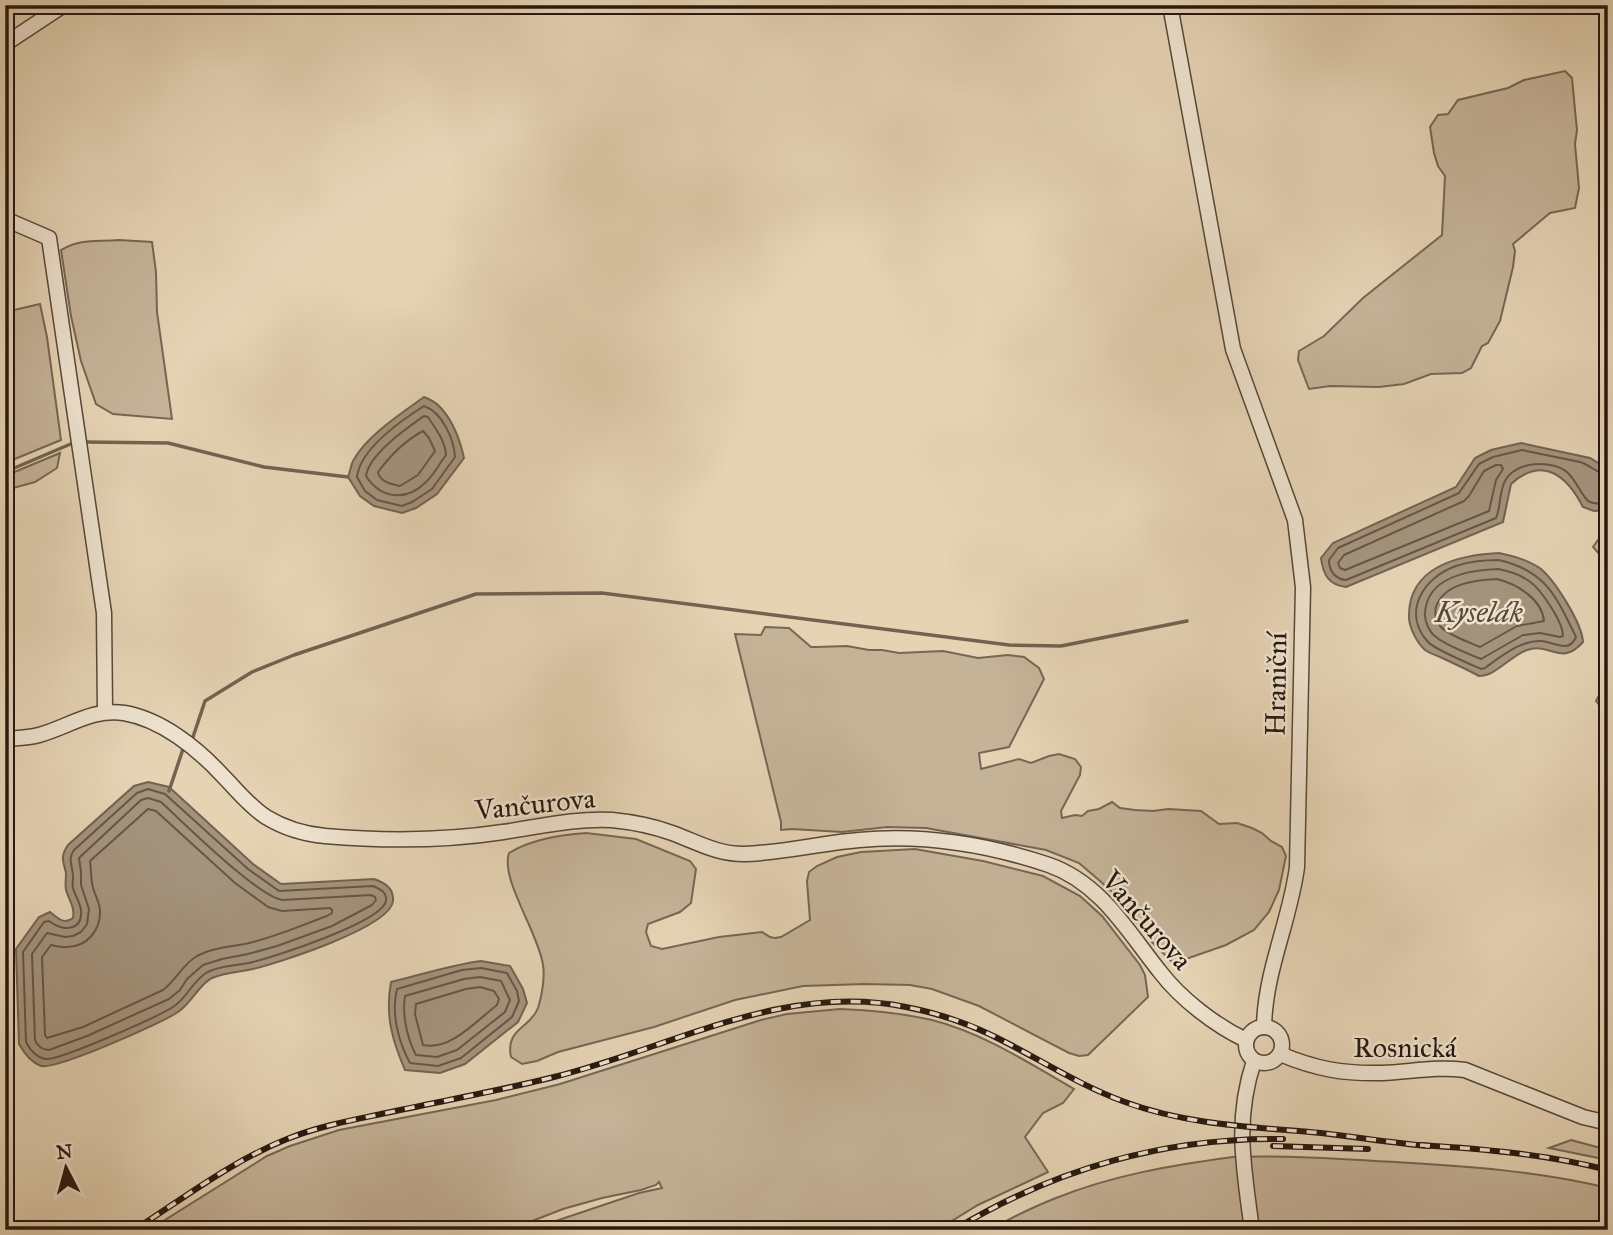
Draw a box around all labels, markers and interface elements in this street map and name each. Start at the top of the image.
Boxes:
water label: Kyselák [1433,594,1523,630]
street label: Hraniční [1258,630,1294,736]
street label: Vančurova [472,780,597,828]
street label: Vančurova [1094,862,1200,977]
street label: Rosnická [1353,1030,1457,1065]
north arrow [32,1134,102,1204]
text: N [55,1139,73,1164]

